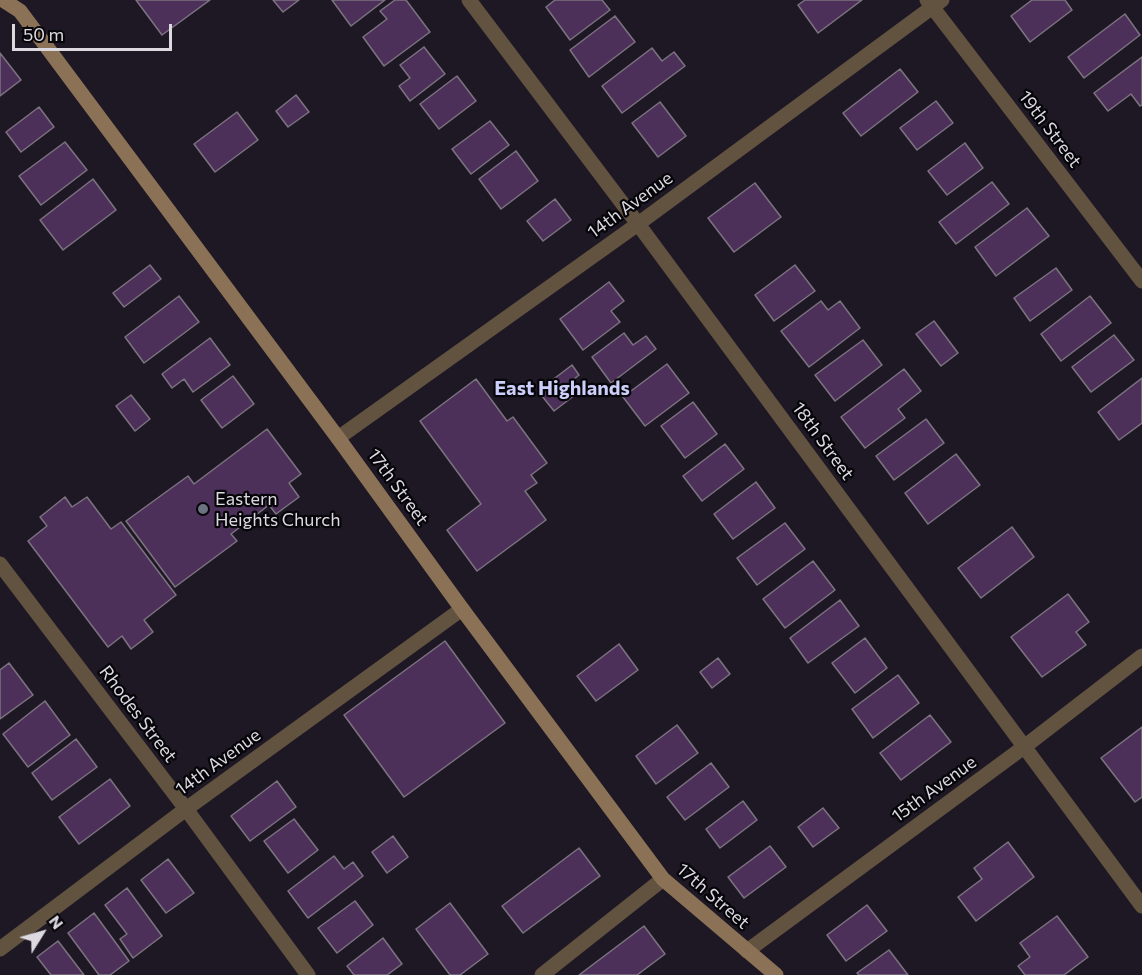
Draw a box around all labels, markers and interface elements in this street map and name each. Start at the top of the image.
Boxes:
scale bar [15,12,176,50]
text: 50 m [23,23,64,45]
street label: 19th Street [1014,86,1086,172]
street label: 14th Avenue [583,167,677,243]
district label: East Highlands [494,376,630,400]
street label: 18th Street [788,398,858,484]
street label: 17th Street [363,445,433,529]
place label: Eastern Heights Church [215,488,340,530]
marker: Eastern Heights Church [196,502,210,516]
street label: Rhodes Street [95,661,181,767]
street label: 14th Avenue [171,724,265,800]
street label: 15th Avenue [888,751,980,827]
street label: 17th Street [672,859,754,933]
north arrow [12,903,72,963]
text: N [46,911,68,932]

